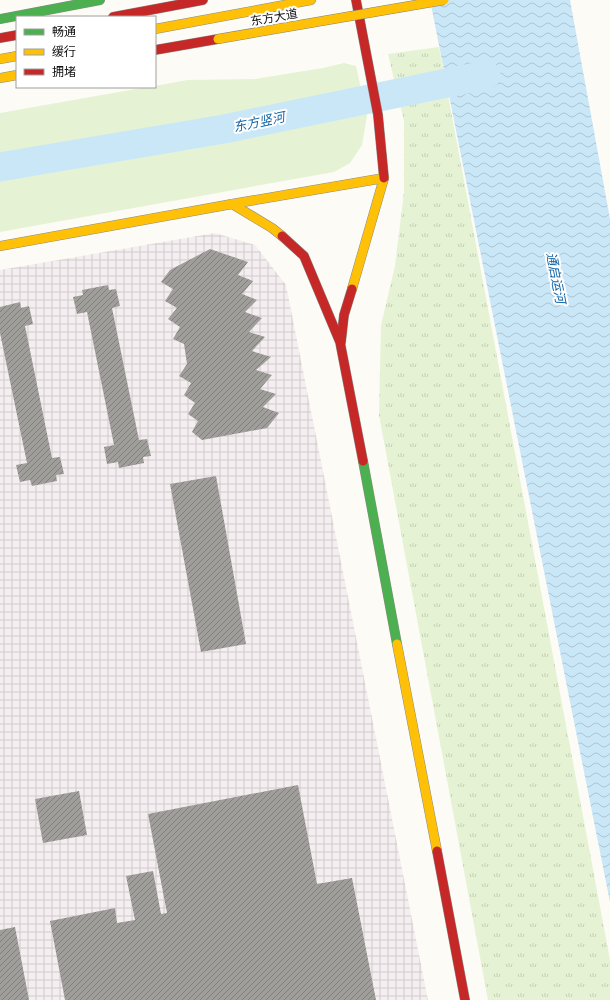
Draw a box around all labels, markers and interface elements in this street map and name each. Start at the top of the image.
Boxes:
street label: 东方大道 [249,5,299,29]
legend [16,16,156,88]
text: 畅通 [52,24,76,39]
text: 缓行 [52,44,76,59]
text: 拥堵 [52,64,76,79]
water label: 东方竖河 [232,108,289,136]
water label: 通启运河 [543,251,570,308]

